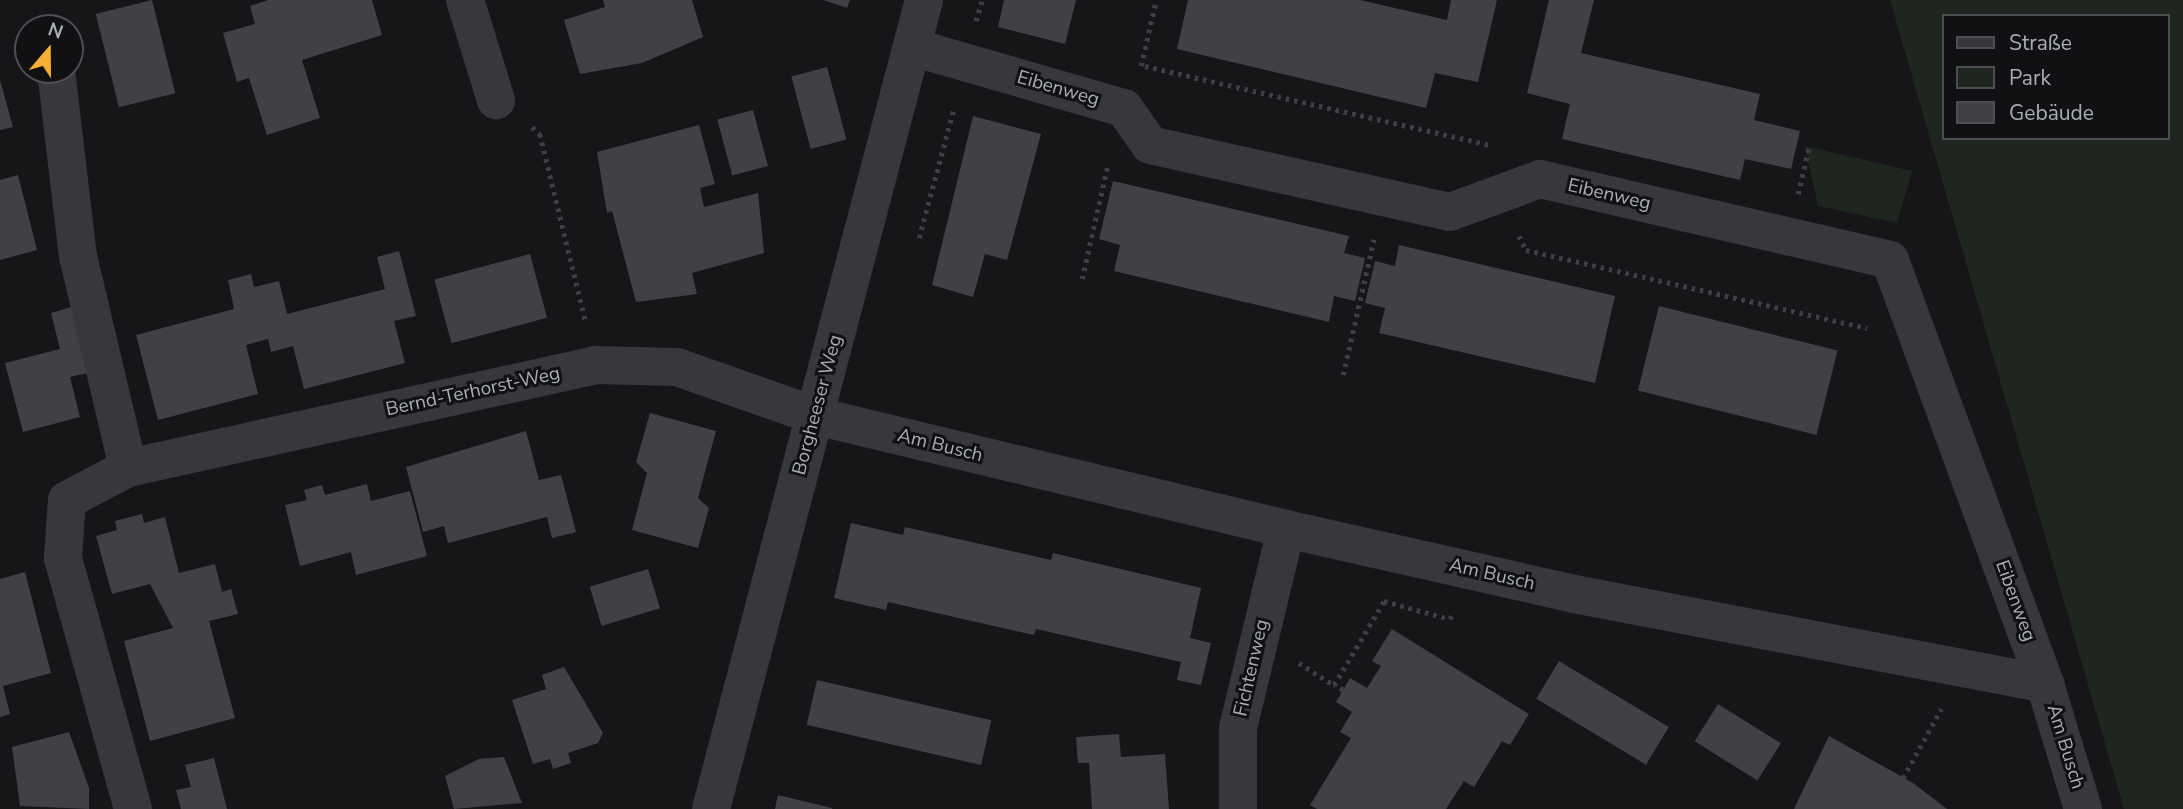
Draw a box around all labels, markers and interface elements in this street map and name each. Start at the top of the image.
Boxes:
north arrow [14,14,84,84]
legend [1941,14,2169,140]
text: N [44,16,67,46]
text: Straße [2009,29,2072,57]
text: Park [2009,64,2051,92]
street label: Eibenweg [1014,66,1102,112]
text: Gebäude [2009,99,2094,127]
street label: Eibenweg [1565,174,1653,216]
street label: Borgheeser Weg [788,332,848,478]
street label: Bernd-Terhorst-Weg [384,362,562,422]
street label: Am Busch [895,424,985,468]
street label: Am Busch [1447,554,1537,596]
street label: Eibenweg [1990,557,2040,645]
street label: Fichtenweg [1230,617,1274,719]
street label: Am Busch [2041,702,2089,792]

